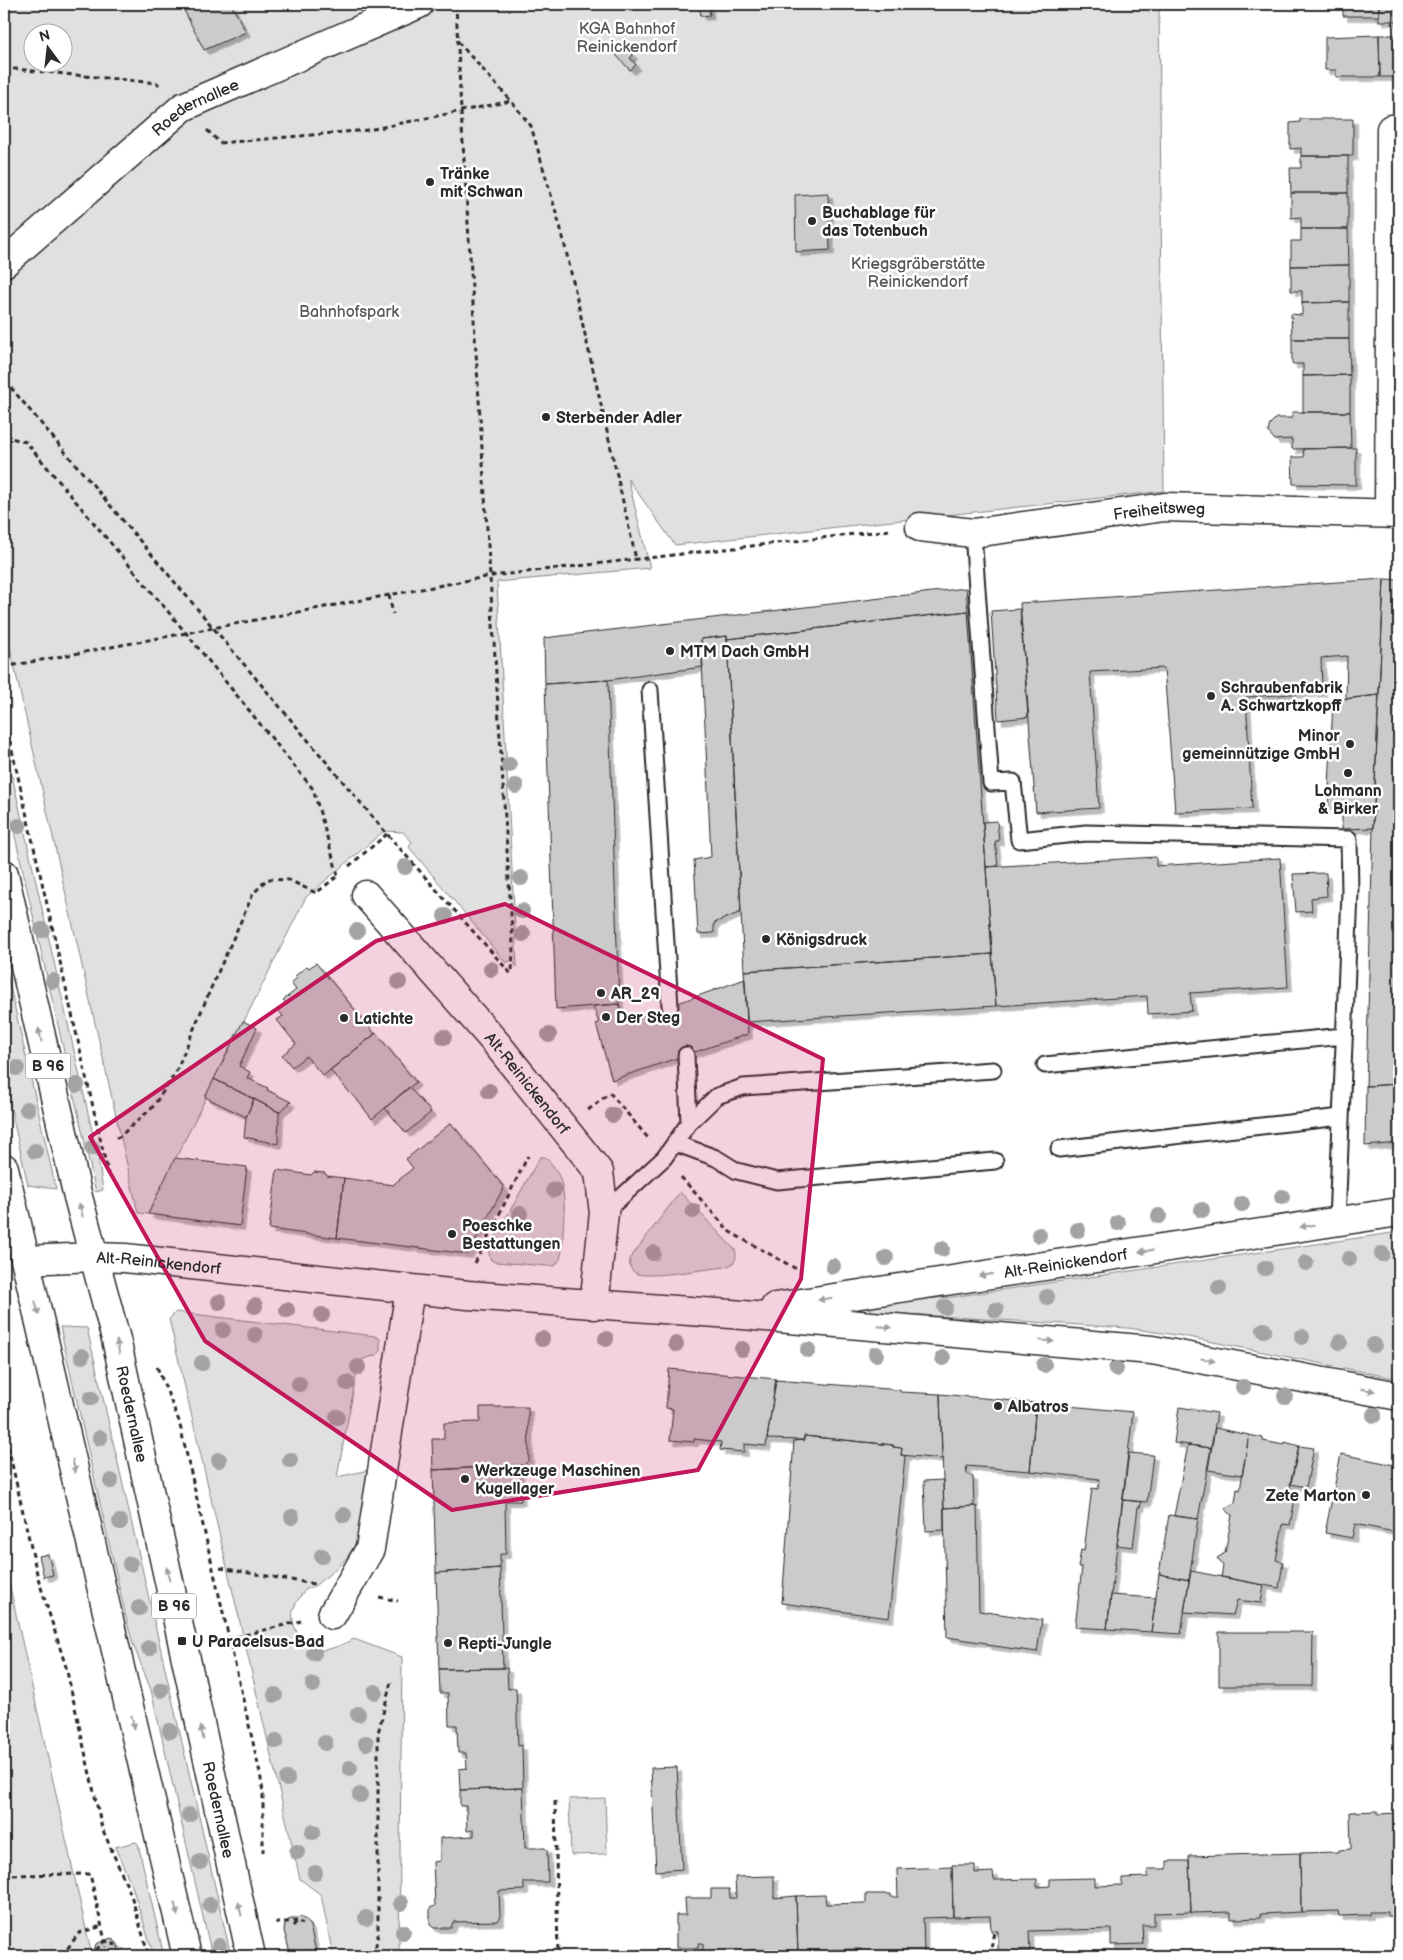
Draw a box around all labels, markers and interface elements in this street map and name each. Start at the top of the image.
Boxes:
park label: KGA Bahnhof Reinickendorf [577,20,678,57]
north arrow [22,22,72,72]
text: N [37,26,52,45]
street label: Roedernallee [149,76,243,141]
place label: Tränke mit Schwan [440,165,523,202]
marker: Tränke mit Schwan [424,176,436,188]
place label: Buchablage für das Totenbuch [822,204,936,241]
marker: Buchablage für das Totenbuch [806,215,818,227]
park label: Kriegsgräberstätte Reinickendorf [851,255,986,292]
park label: Bahnhofspark [299,303,399,322]
place label: Sterbender Adler [556,409,683,428]
marker: Sterbender Adler [540,411,552,423]
street label: Freiheitsweg [1112,499,1205,525]
place label: MTM Dach GmbH [680,643,809,662]
marker: MTM Dach GmbH [664,645,676,657]
place label: Schraubenfabrik A. Schwartzkopff [1220,679,1343,716]
marker: Schraubenfabrik A. Schwartzkopff [1205,690,1217,702]
place label: Minor gemeinnützige GmbH [1182,727,1341,764]
marker: Minor gemeinnützige GmbH [1344,738,1356,750]
marker: Lohmann & Birker [1342,767,1354,779]
place label: Lohmann & Birker [1314,782,1382,819]
place label: Königsdruck [776,931,868,950]
marker: Königsdruck [760,933,772,945]
place label: AR_29 [610,985,660,1004]
marker: AR_29 [595,987,607,999]
place label: Der Steg [616,1009,680,1028]
place label: Latichte [354,1010,413,1029]
marker: Der Steg [600,1011,612,1023]
marker: Latichte [338,1012,350,1024]
one-way arrow [36,1027,44,1042]
street label: Alt-Reinickendorf [480,1029,573,1139]
road number: B 96 [26,1054,70,1078]
one-way arrow [77,1202,85,1217]
place label: Poeschke Bestattungen [462,1217,561,1254]
one-way arrow [1299,1222,1315,1230]
marker: Poeschke Bestattungen [446,1228,458,1240]
street label: Alt-Reinickendorf [1003,1245,1129,1283]
one-way arrow [1138,1247,1154,1255]
street label: Alt-Reinickendorf [96,1249,222,1279]
one-way arrow [977,1271,993,1279]
one-way arrow [817,1296,833,1304]
one-way arrow [33,1300,41,1315]
one-way arrow [878,1323,894,1331]
one-way arrow [1039,1337,1055,1345]
one-way arrow [114,1339,122,1354]
one-way arrow [1201,1357,1217,1365]
street label: Roedernallee [111,1364,151,1465]
one-way arrow [1360,1386,1376,1394]
place label: Albatros [1007,1398,1069,1417]
marker: Albatros [992,1400,1004,1412]
one-way arrow [70,1458,78,1473]
place label: Werkzeuge Maschinen Kugellager [475,1462,641,1499]
marker: Werkzeuge Maschinen Kugellager [459,1473,471,1485]
place label: Zete Marton [1266,1487,1356,1506]
marker: Zete Marton [1360,1489,1372,1501]
one-way arrow [163,1566,171,1582]
road number: B 96 [152,1594,196,1618]
place label: U Paracelsus-Bad [192,1633,324,1652]
marker: U Paracelsus-Bad [176,1635,188,1647]
place label: Repti-Jungle [458,1635,552,1654]
marker: Repti-Jungle [442,1637,454,1649]
one-way arrow [129,1714,137,1729]
one-way arrow [198,1725,206,1740]
street label: Roedernallee [198,1760,237,1860]
one-way arrow [236,1900,244,1916]
one-way arrow [172,1902,180,1917]

